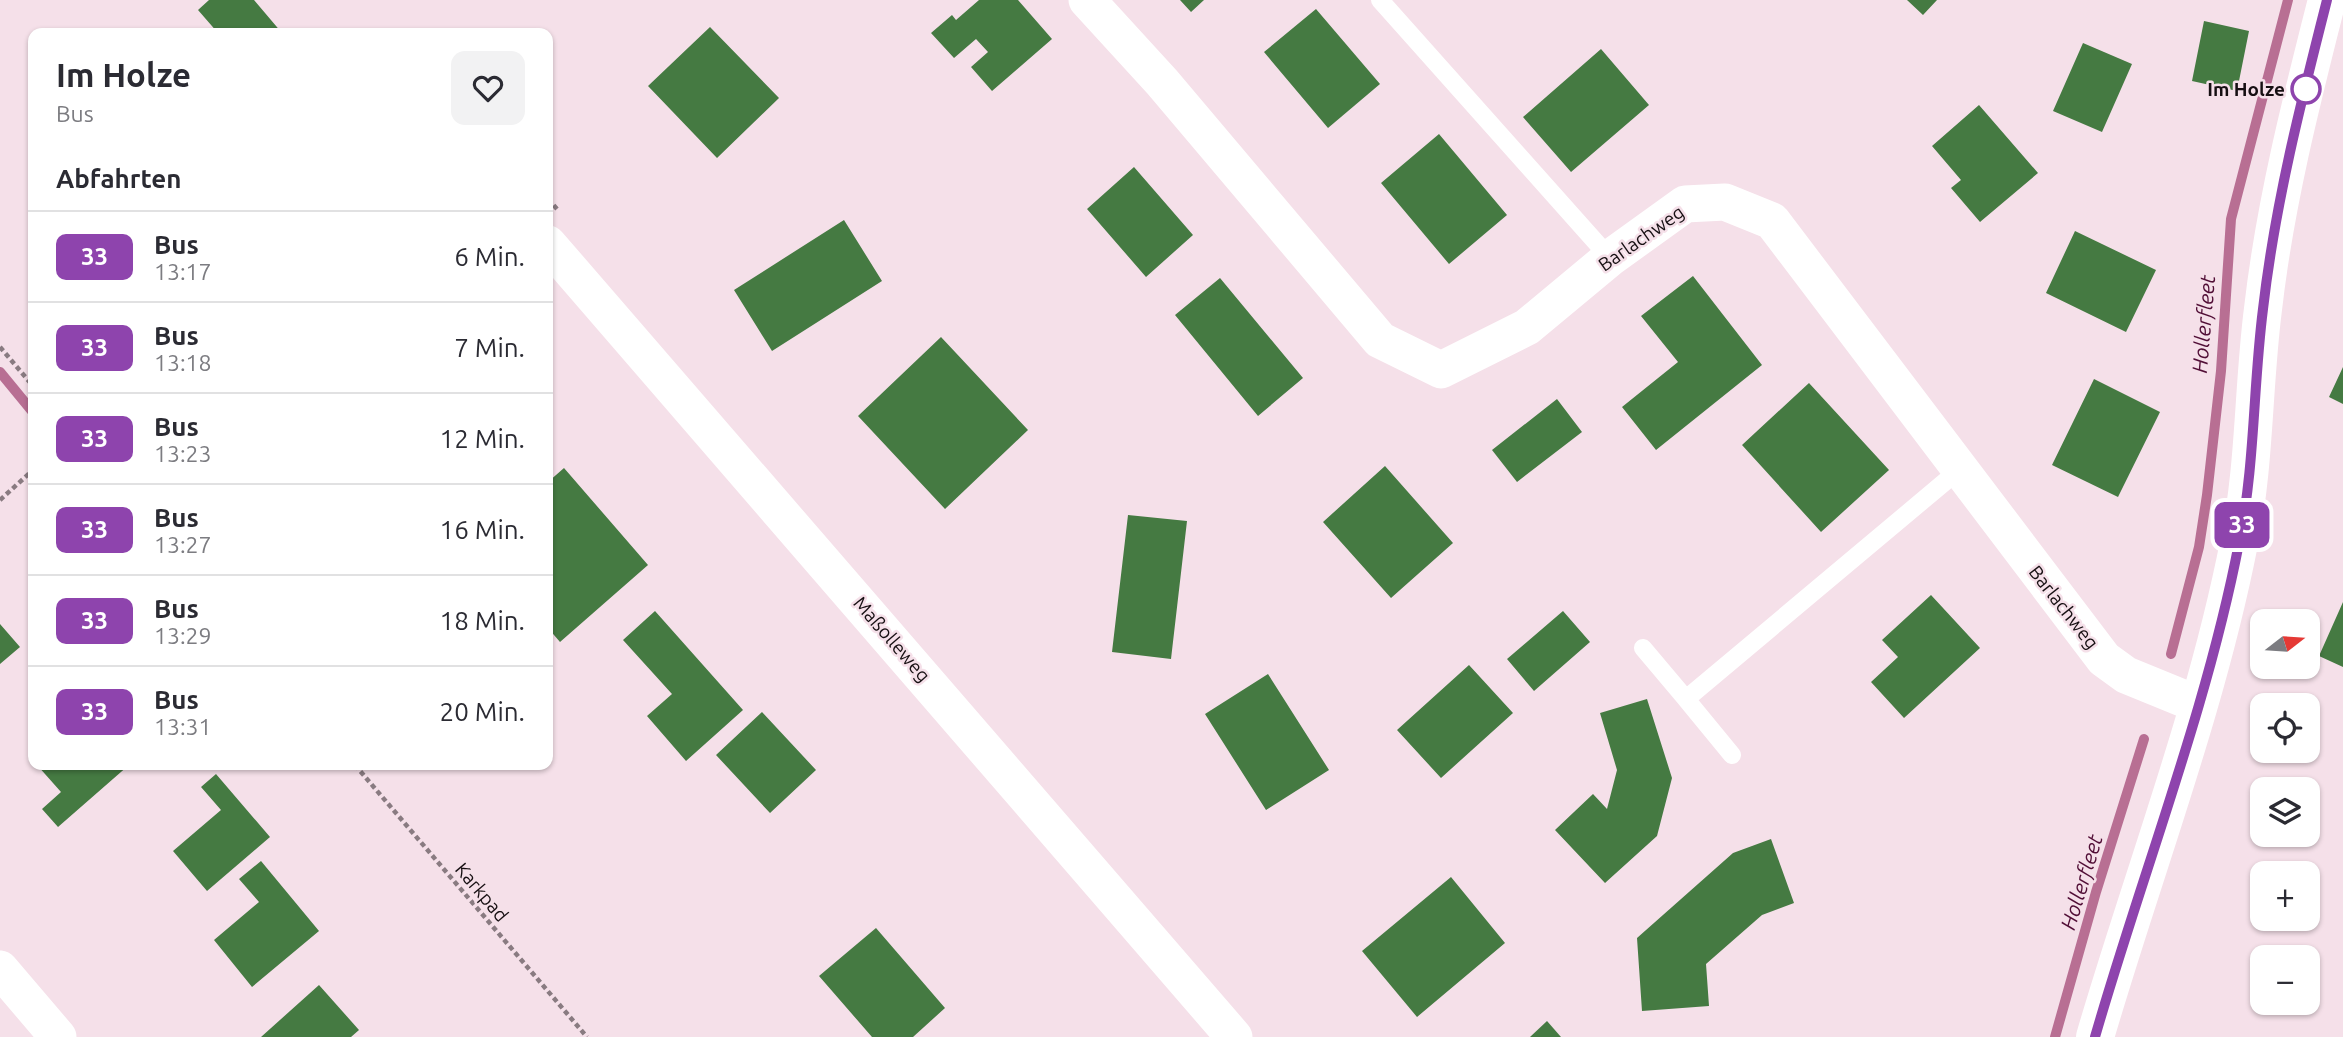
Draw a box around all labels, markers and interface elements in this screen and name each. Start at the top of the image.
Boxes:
button: heart [451,51,525,125]
text: Im Holze [56,56,191,93]
marker: Im Holze [2291,74,2321,104]
place label: Im Holze [2207,78,2285,100]
text: Bus [56,101,94,126]
text: Abfahrten [56,164,181,193]
street label: Barlachweg [1594,200,1688,276]
text: Bus [154,230,199,259]
text: 6 Min. [454,242,525,271]
text: 33 [81,243,108,270]
text: 13:17 [154,259,212,284]
water label: Hollerfleet [2187,273,2219,374]
text: Bus [154,321,199,350]
text: 7 Min. [454,333,525,362]
text: 33 [81,334,108,361]
text: 13:18 [154,350,212,375]
text: Bus [154,412,199,441]
text: 12 Min. [440,424,525,453]
text: 33 [81,425,108,452]
text: 13:23 [154,441,212,466]
line badge: 33 [2210,502,2274,548]
text: Bus [154,503,199,532]
text: 33 [2228,511,2256,538]
text: 16 Min. [440,515,525,544]
text: 33 [81,516,108,543]
text: 13:27 [154,532,212,557]
street label: Barlachweg [2025,561,2103,653]
street label: Maßolleweg [849,592,935,686]
text: Bus [154,594,199,623]
text: 18 Min. [440,606,525,635]
text: 33 [81,607,108,634]
north arrow [2250,609,2320,679]
map controls [2250,609,2320,1015]
text: 13:29 [154,623,212,648]
text: Bus [154,685,199,714]
button: locate [2250,693,2320,763]
text: 20 Min. [440,697,525,726]
text: 33 [81,698,108,725]
text: 13:31 [154,714,212,739]
button: layers [2250,777,2320,847]
water label: Hollerfleet [2055,831,2107,933]
street label: Karkpad [451,858,513,926]
button: + [2250,861,2320,931]
button: − [2250,945,2320,1015]

